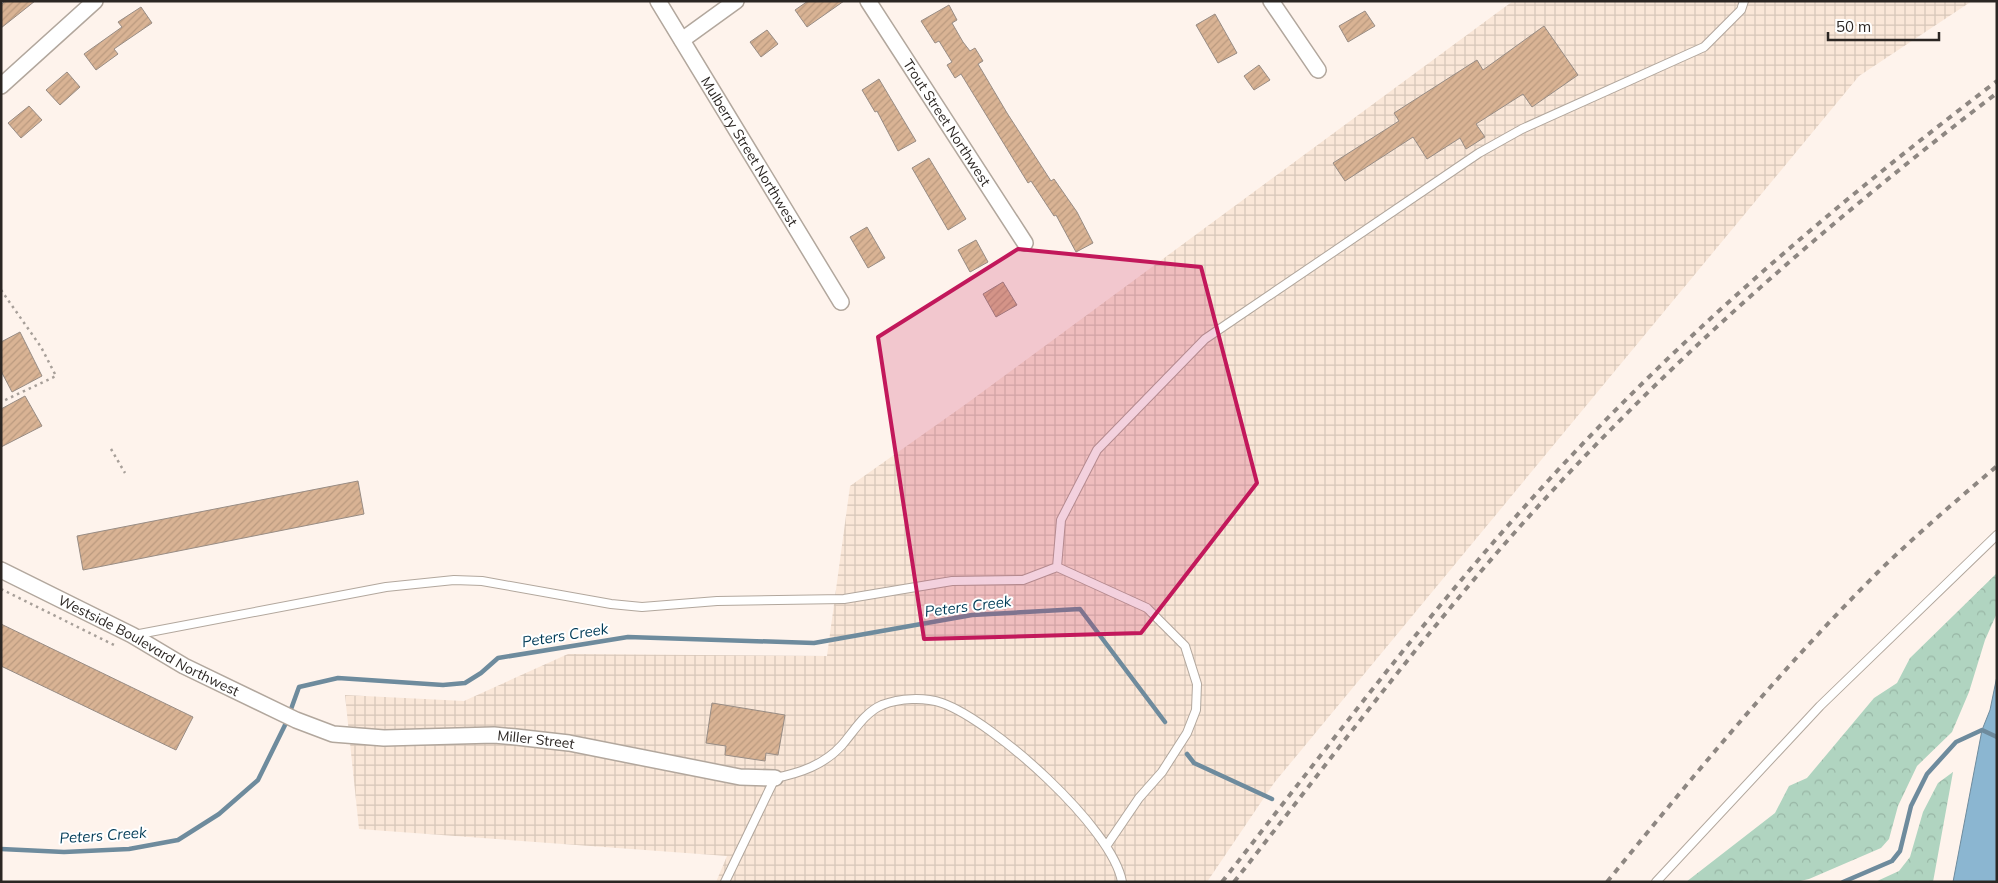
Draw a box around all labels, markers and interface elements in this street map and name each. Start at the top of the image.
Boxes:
scale bar [1828,10,1939,42]
text: 50 m [1836,17,1871,36]
street label: Trout Street Northwest [899,56,995,190]
street label: Mulberry Street Northwest [697,73,802,230]
street label: Westside Boulevard Northwest [55,591,242,700]
water label: Peters Creek [924,591,1014,621]
water label: Peters Creek [520,619,611,651]
street label: Miller Street [497,726,576,753]
water label: Peters Creek [59,822,148,848]

